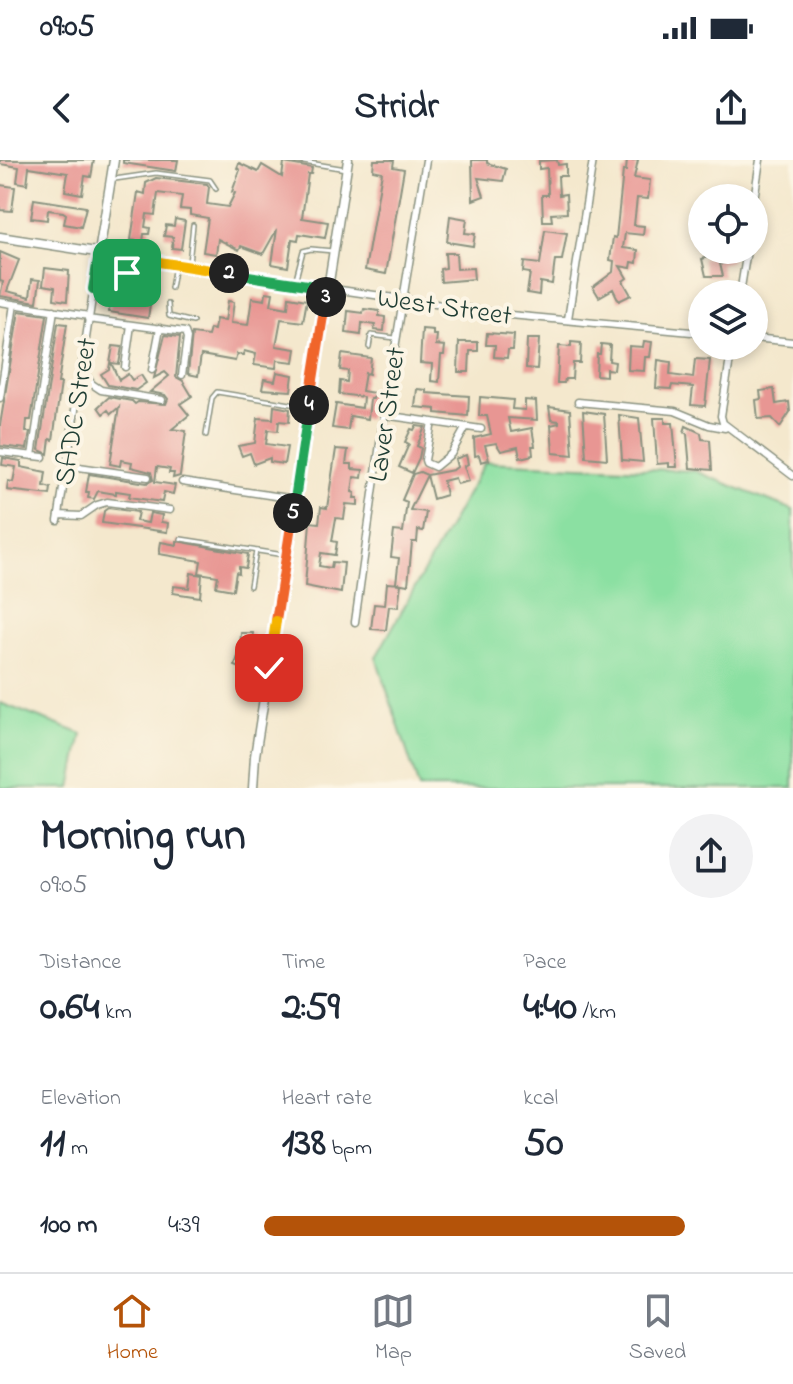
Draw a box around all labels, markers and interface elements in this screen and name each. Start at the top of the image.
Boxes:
text: 09:05 [40,6,95,50]
text: Stridr [354,82,439,135]
icon: back [40,86,84,130]
icon: share [709,86,753,130]
map controls [688,184,768,360]
button: locate [688,184,768,264]
pin [93,239,161,307]
icon: arrive [105,251,149,295]
pin: 2 [209,253,249,293]
text: 2 [224,257,234,289]
pin: 3 [306,277,346,317]
street label: West Street [375,279,514,338]
button: layers [688,280,768,360]
text: 3 [321,281,331,313]
street label: SADC Street [46,335,109,488]
street label: Laver Street [359,344,418,485]
pin: 4 [289,385,329,425]
text: 4 [304,389,314,421]
pin: 5 [273,493,313,533]
text: 5 [287,497,299,529]
pin [235,634,303,702]
icon: check [247,646,291,690]
text: Morning run [40,805,246,869]
button: share [669,814,753,898]
text: 09:05 [40,867,87,905]
text: Distance [40,947,121,979]
text: Time [282,947,325,979]
text: Pace [523,947,566,979]
text: 0.64 [40,979,100,1038]
text: 2:59 [282,979,340,1038]
text: 4:40 [523,979,577,1038]
text: km [100,997,132,1029]
text: /km [577,997,616,1029]
text: Elevation [40,1083,121,1115]
text: Heart rate [282,1083,372,1115]
text: kcal [523,1083,558,1115]
text: 11 [40,1115,65,1174]
text: 138 [282,1115,326,1174]
text: 50 [523,1115,564,1174]
text: m [65,1133,88,1165]
text: bpm [326,1133,372,1165]
text: 100 m [40,1207,97,1245]
text: 4:39 [168,1207,200,1245]
tab: Home [107,1289,158,1369]
tab: Map [371,1289,415,1369]
tab: Saved [629,1289,686,1369]

